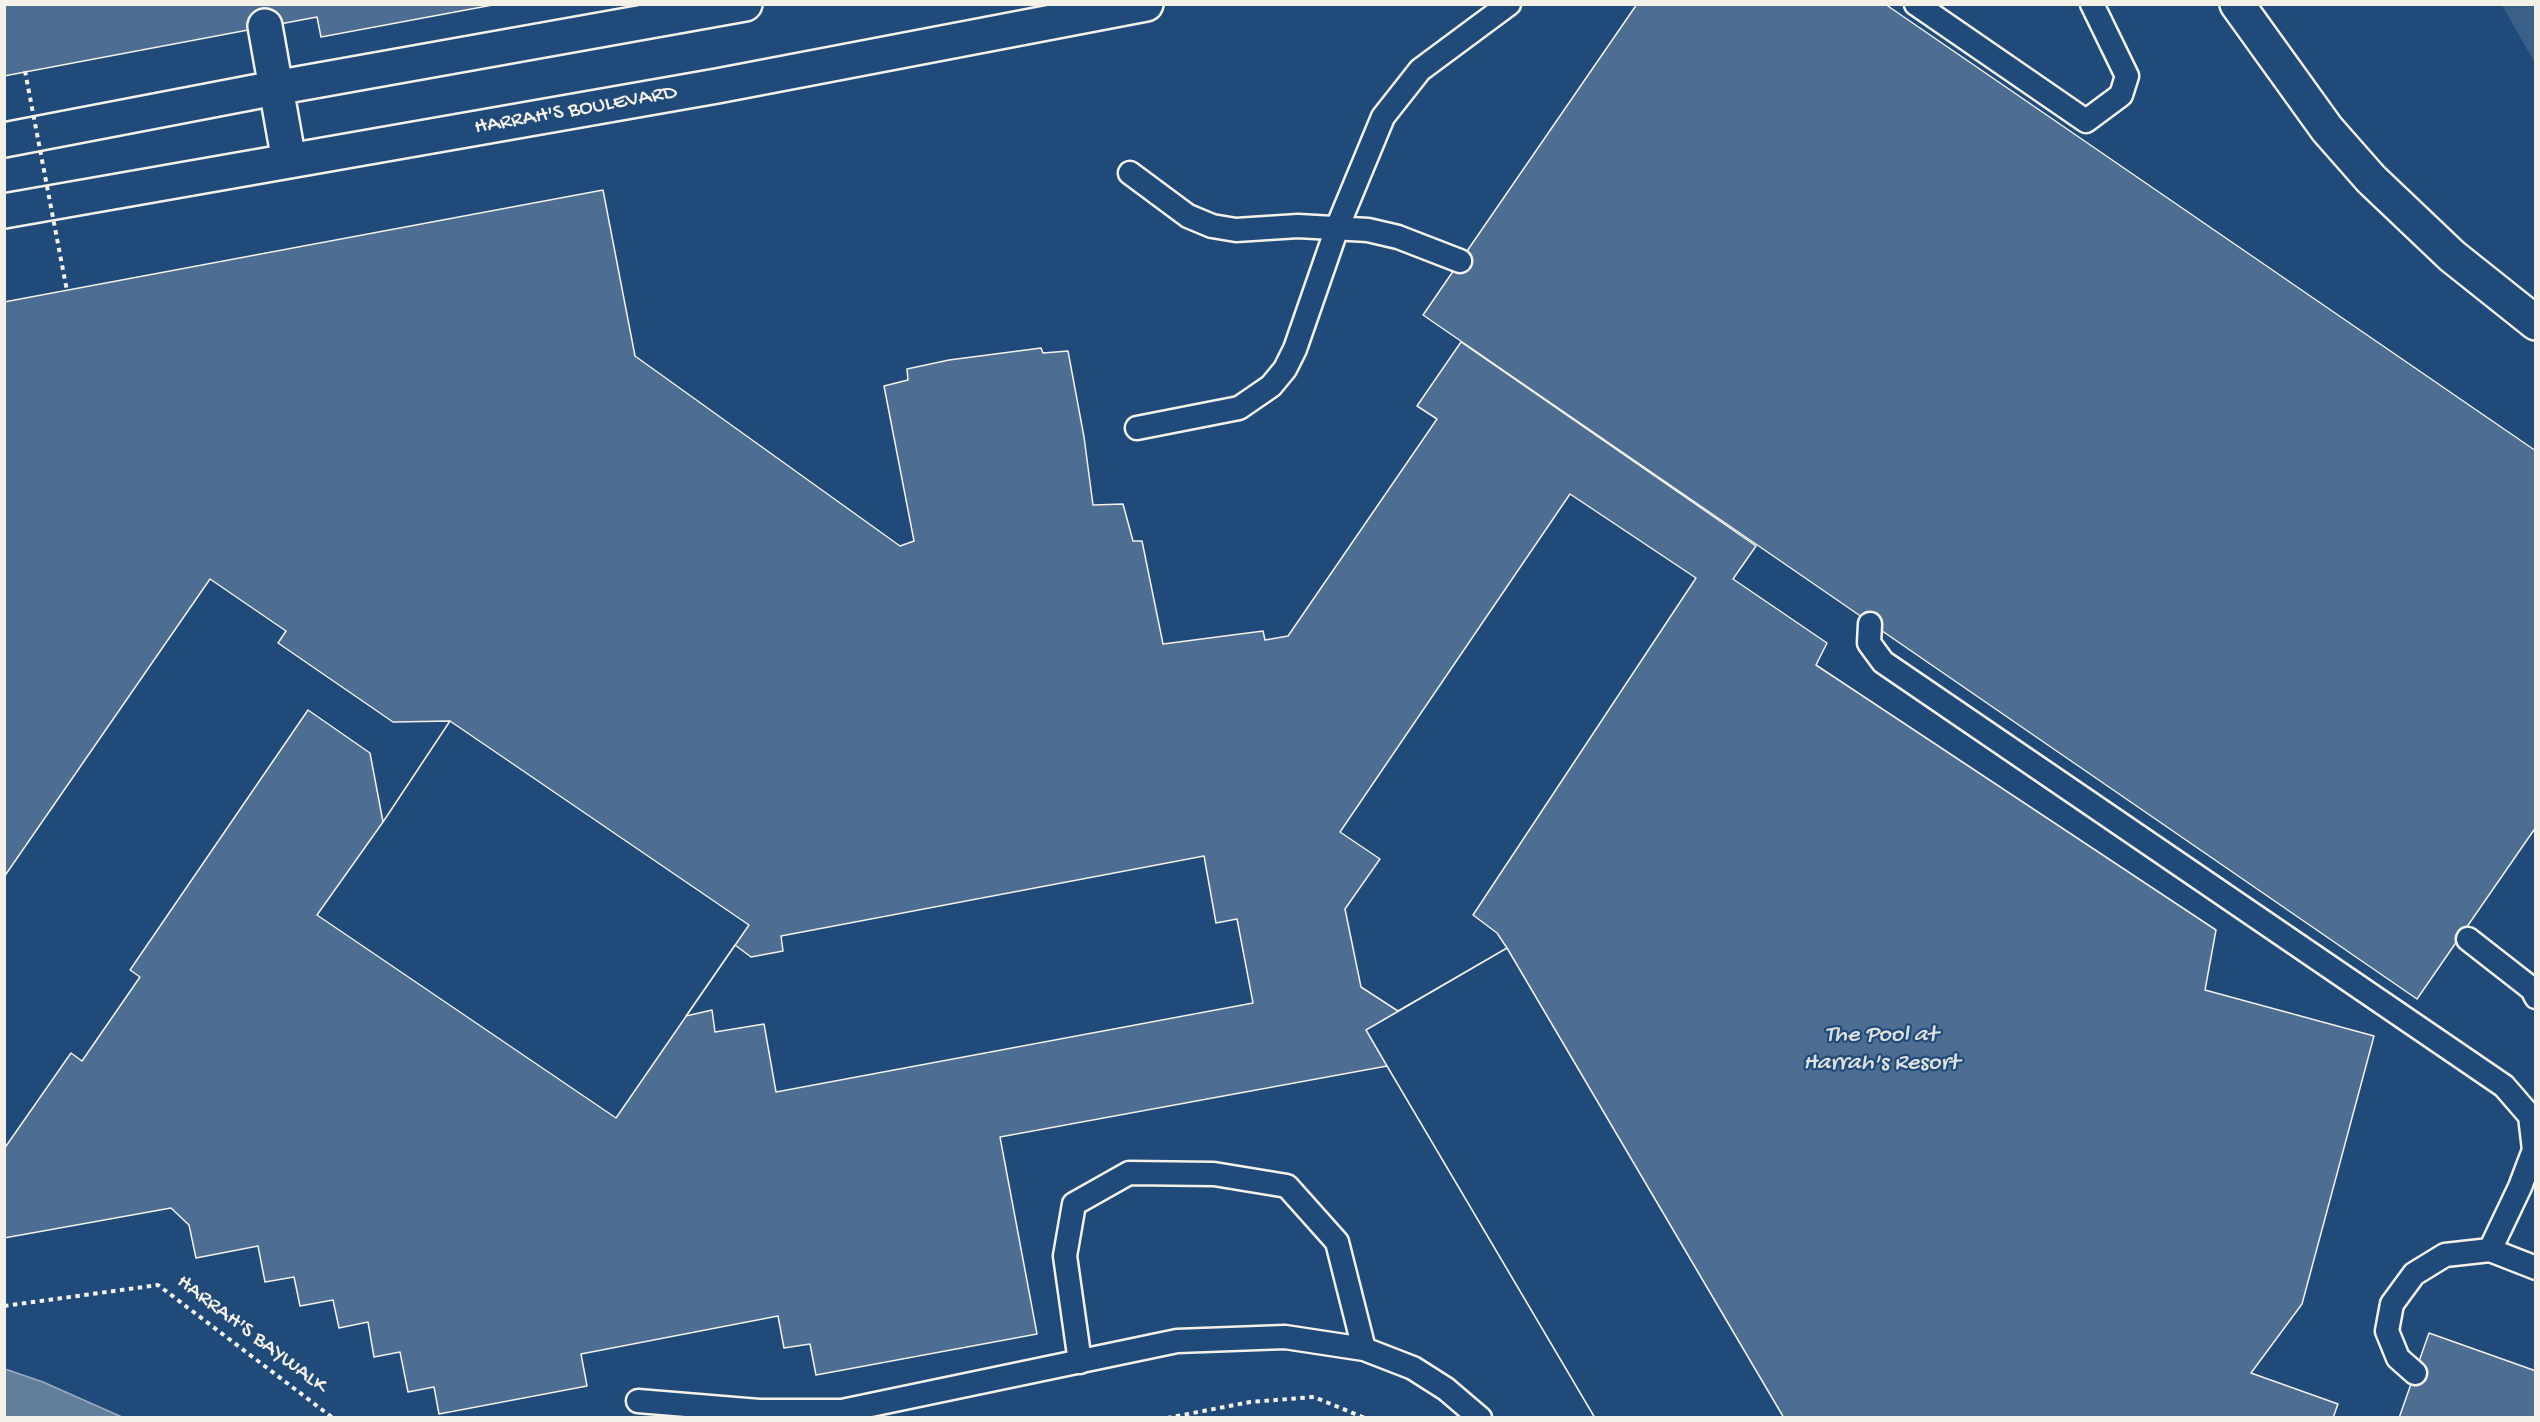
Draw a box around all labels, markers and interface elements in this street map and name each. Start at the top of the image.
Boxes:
street label: HARRAH'S BOULEVARD [473,80,679,142]
water label: The Pool at Harrah's Resort [1803,1022,1959,1078]
street label: HARRAH'S BAYWALK [171,1270,331,1400]

